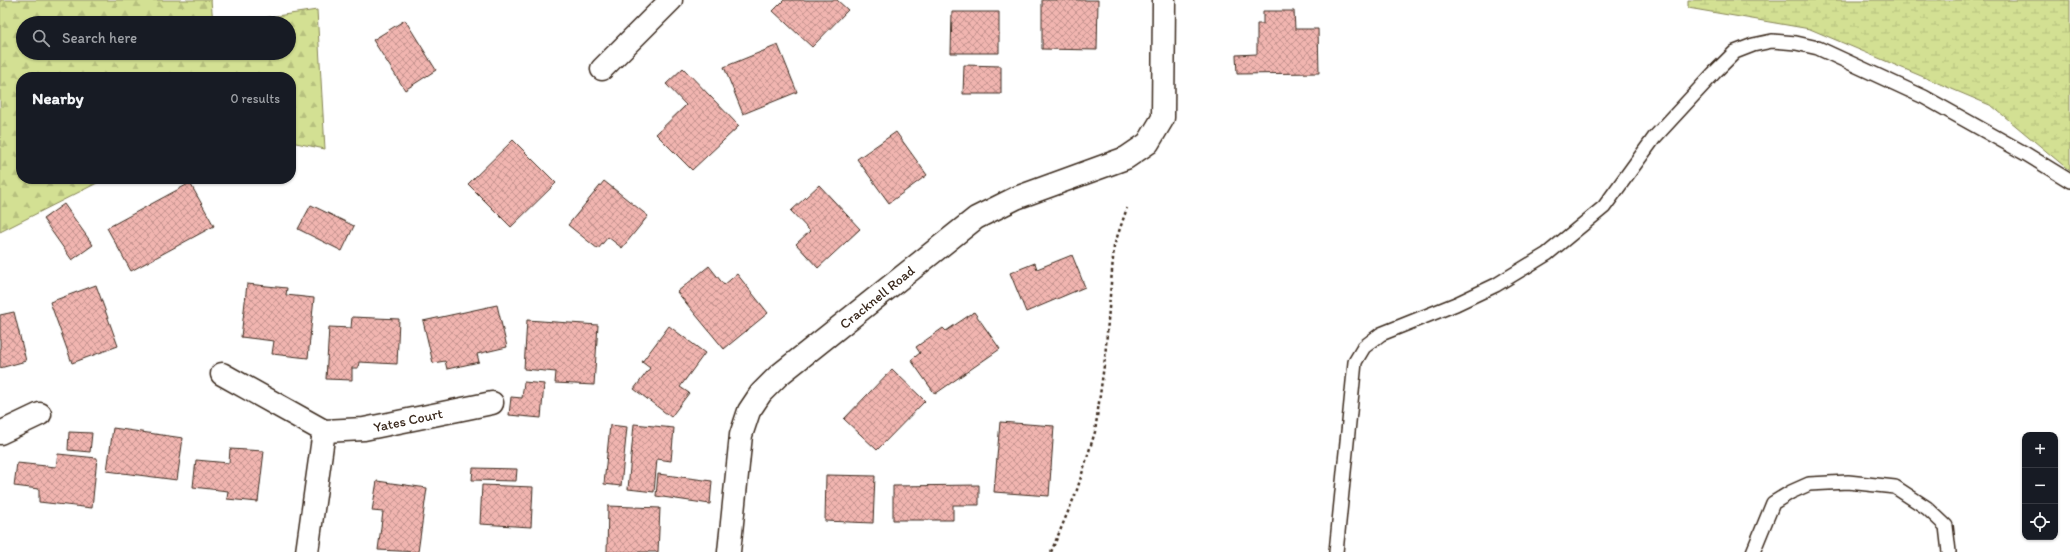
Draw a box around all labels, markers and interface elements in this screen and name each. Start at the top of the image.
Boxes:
search box [16,16,296,60]
icon: search [30,27,52,49]
text: Search here [62,29,137,47]
text: Nearby [32,88,84,108]
text: 0 results [230,91,280,106]
street label: Cracknell Road [836,262,918,333]
street label: Yates Court [372,405,444,436]
map controls [2022,432,2058,540]
button: + [2022,432,2058,468]
button: − [2022,468,2058,504]
button: locate [2022,504,2058,540]

